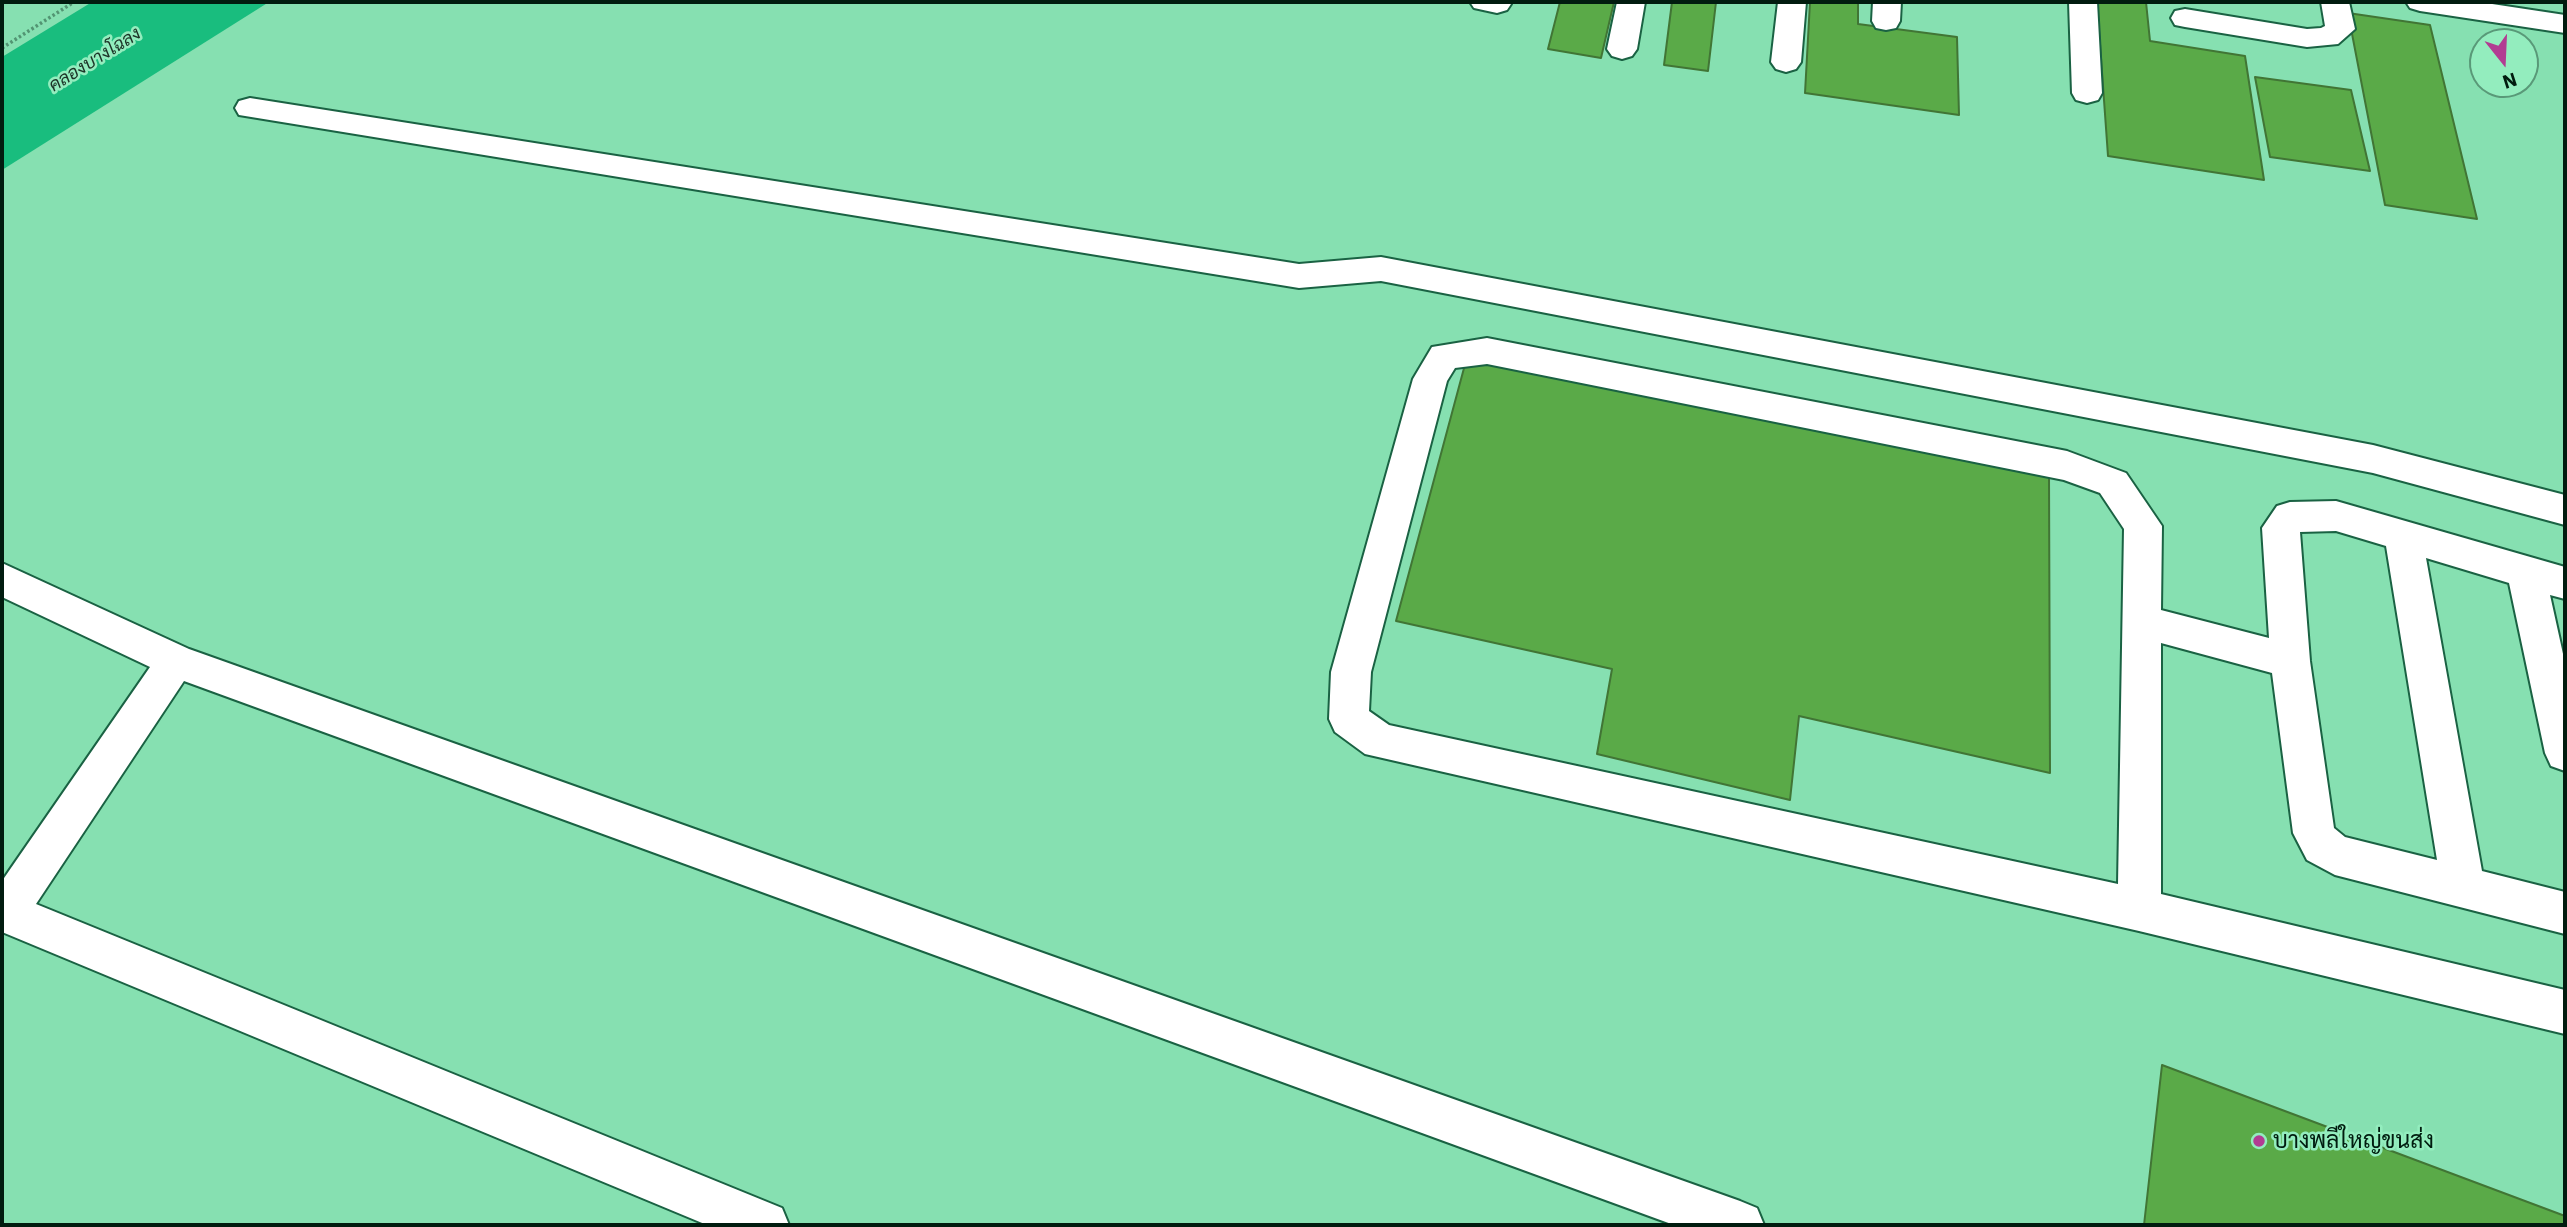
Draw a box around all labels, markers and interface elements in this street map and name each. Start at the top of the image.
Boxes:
water label: คลองบางโฉลง [45,23,145,97]
north arrow [2469,28,2539,98]
text: N [2500,68,2520,95]
place label: บางพลีใหญ่ขนส่ง [2273,1127,2434,1155]
marker: บางพลีใหญ่ขนส่ง [2251,1133,2267,1149]

